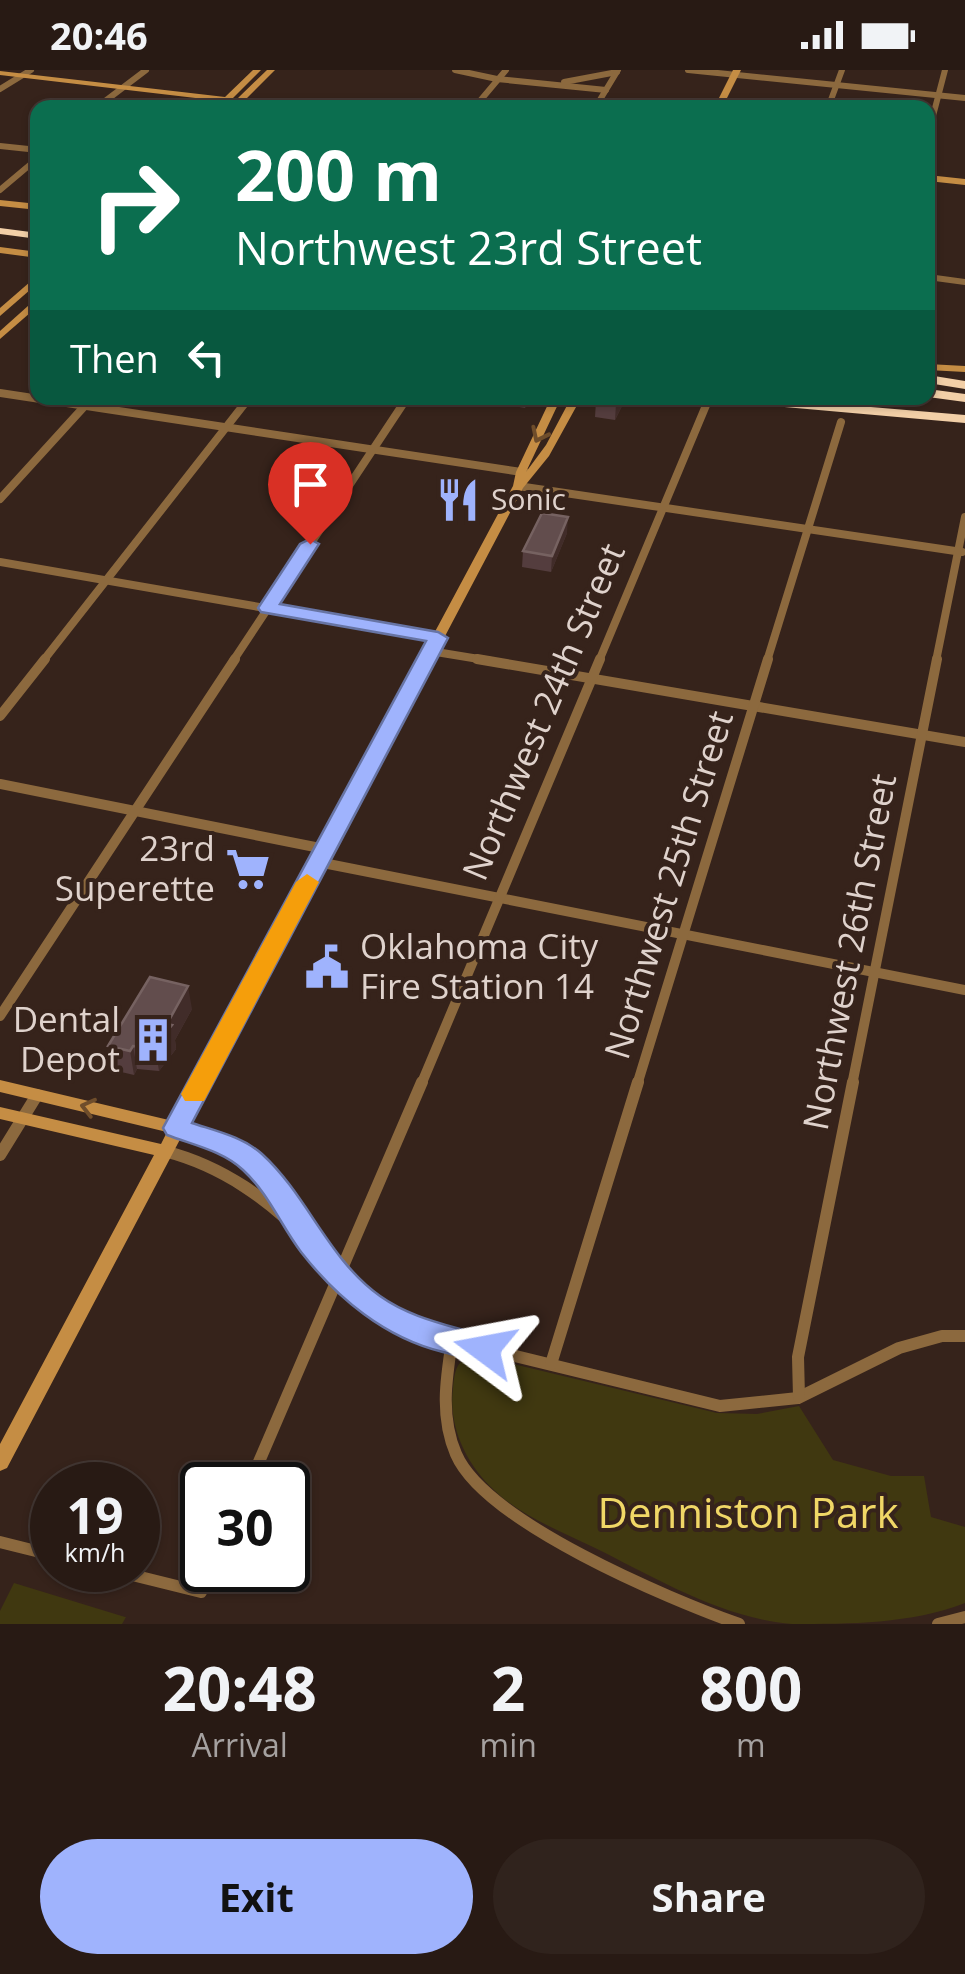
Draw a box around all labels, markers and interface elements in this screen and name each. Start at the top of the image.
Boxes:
text: 20:46 [50,9,148,61]
text: 200 m [235,126,442,222]
icon: right [70,140,200,270]
text: Northwest 23rd Street [235,217,702,278]
icon: left [179,330,234,385]
text: Then [70,332,159,384]
one-way arrow [531,424,551,442]
pin [268,442,353,545]
icon: arrive [283,457,338,512]
restaurant icon: Sonic [434,476,482,524]
place label: Sonic [491,478,566,519]
street label: Northwest 24th Street [450,536,635,887]
street label: Northwest 25th Street [592,705,743,1064]
street label: Northwest 26th Street [791,770,906,1134]
place label: 23rd Superette [55,824,215,911]
supermarket icon: 23rd Superette [224,845,272,893]
place label: Oklahoma City Fire Station 14 [360,922,599,1009]
public building icon: Oklahoma City Fire Station 14 [303,943,351,991]
place label: Dental Depot [13,995,120,1082]
building icon: Dental Depot [129,1016,177,1064]
one-way arrow [80,1098,97,1119]
position arrow [433,1297,537,1401]
speed limit sign: 30 [180,1462,310,1592]
text: 19 [66,1481,124,1549]
park label: Denniston Park [598,1483,898,1540]
text: km/h [65,1535,125,1569]
text: 20:48 [163,1647,317,1729]
text: 2 [491,1647,525,1729]
text: 800 [699,1647,802,1729]
text: Arrival [192,1723,288,1766]
text: min [480,1723,537,1766]
text: m [736,1723,766,1766]
button: Exit [40,1839,473,1954]
button: Share [493,1839,925,1954]

